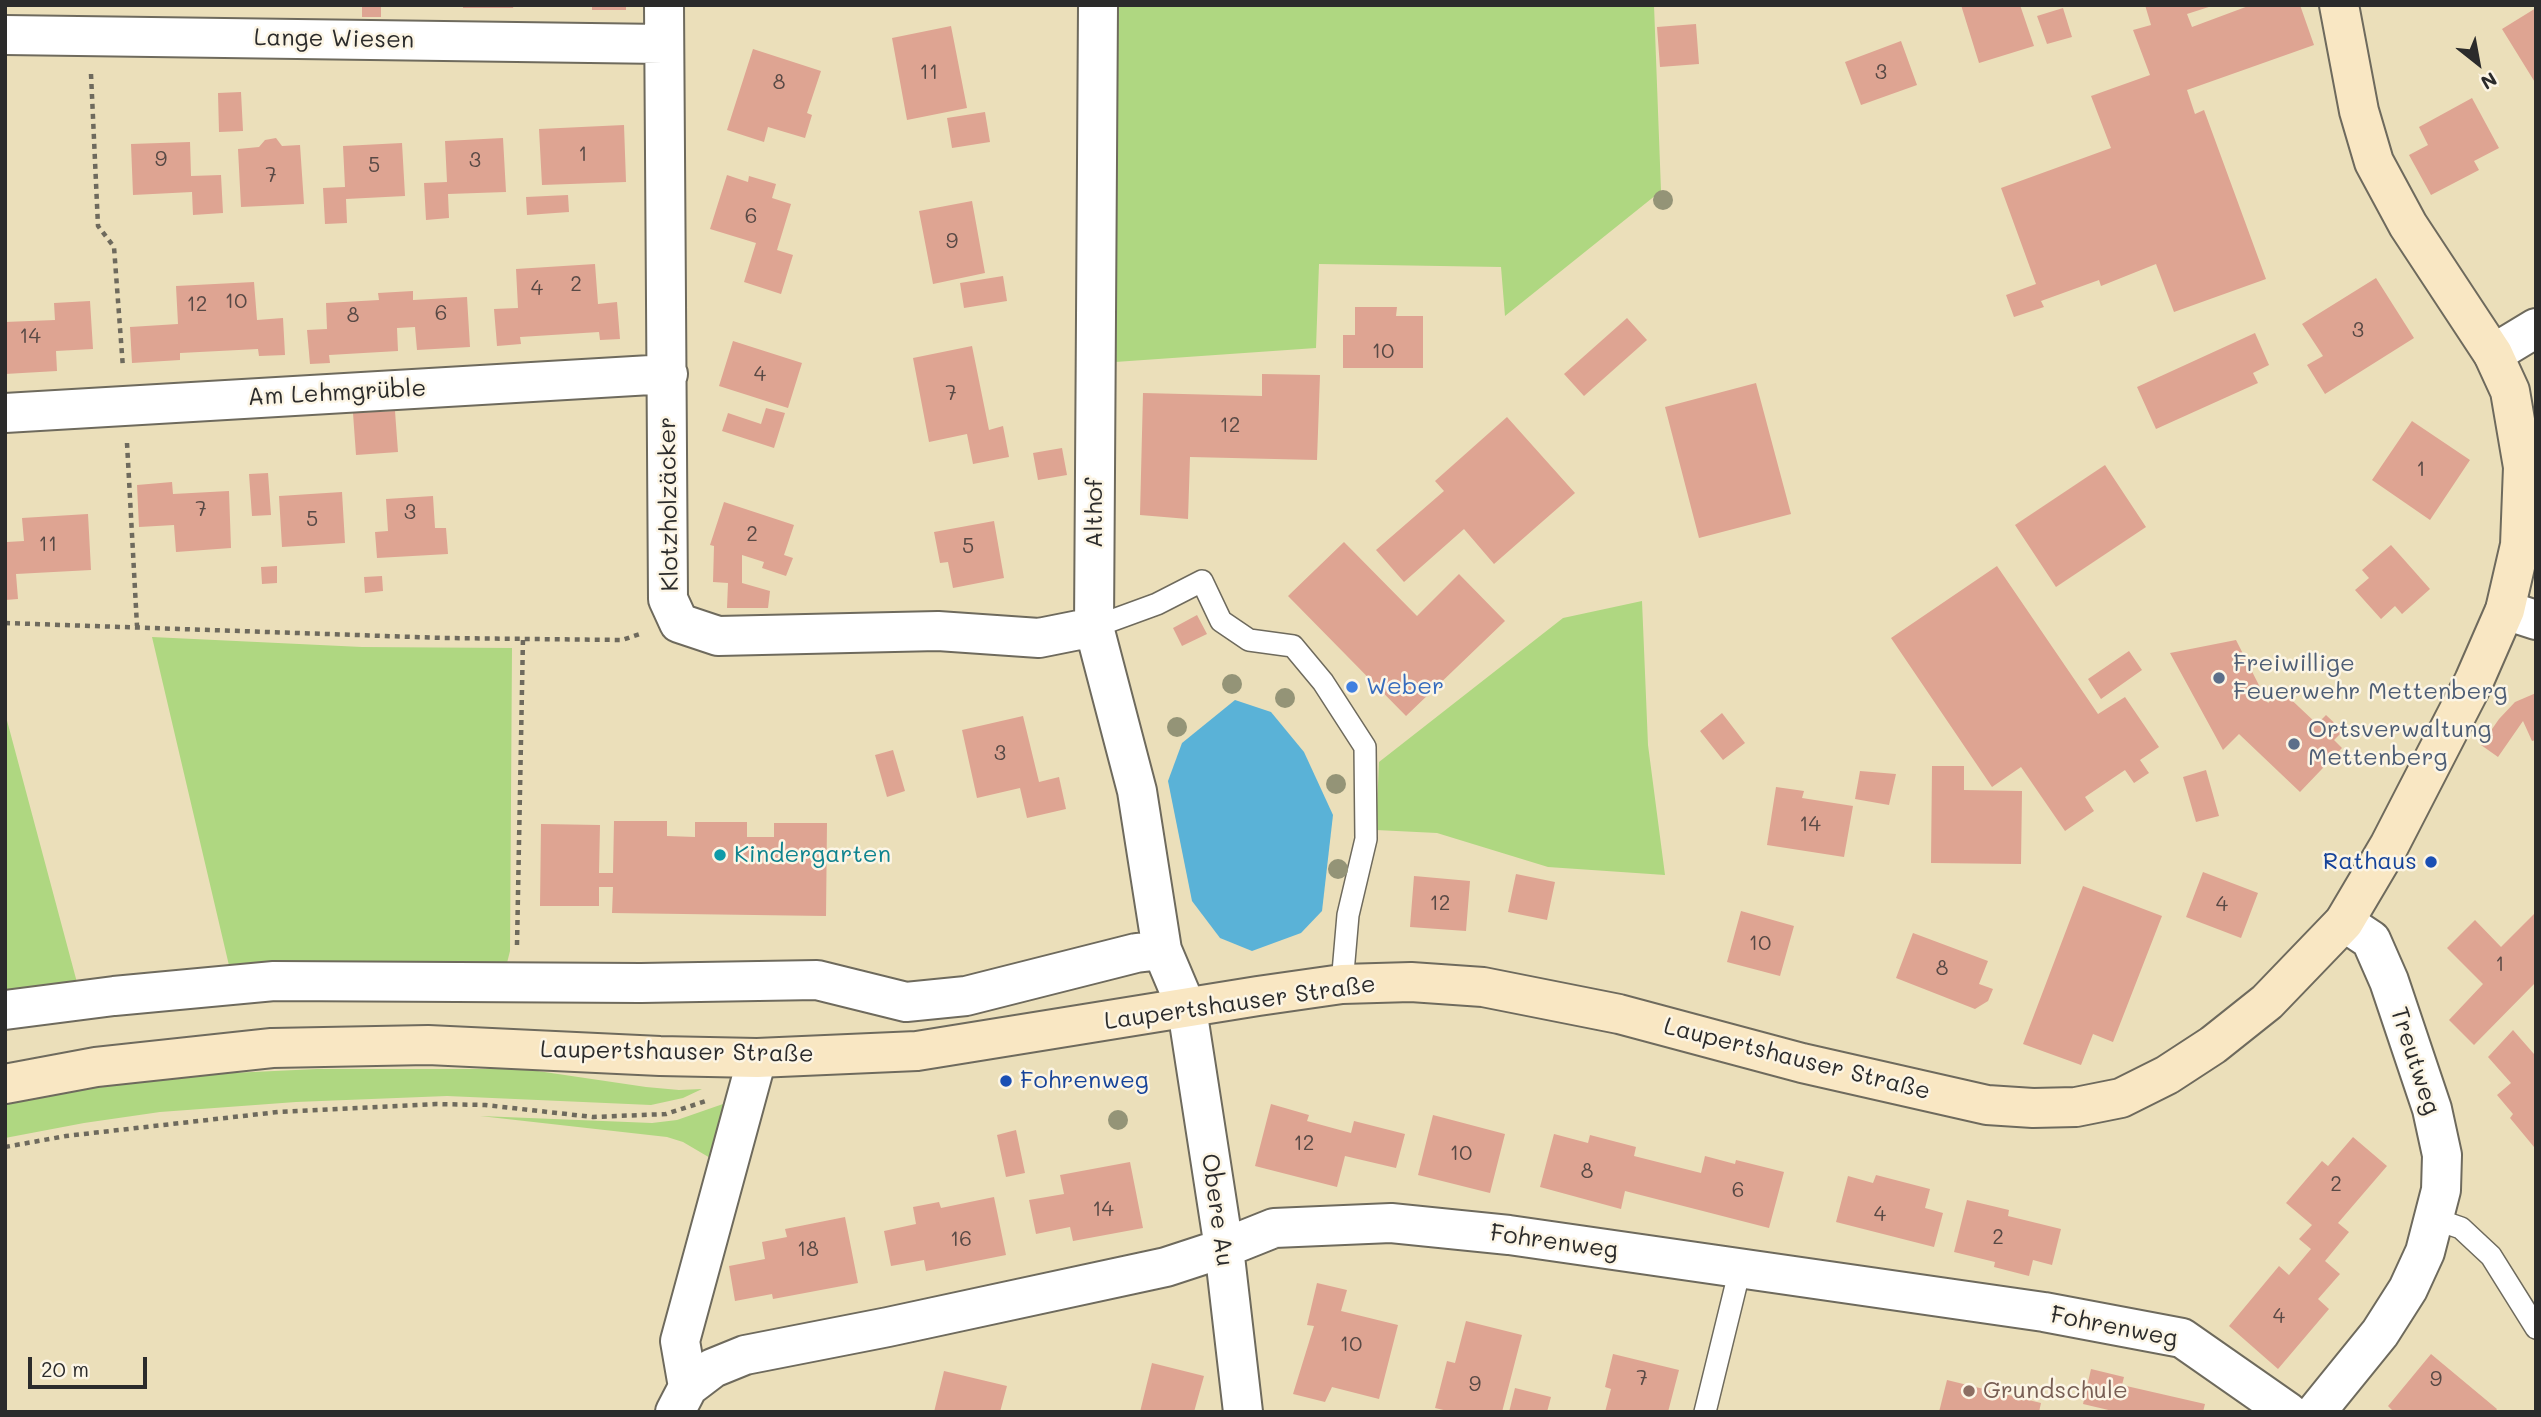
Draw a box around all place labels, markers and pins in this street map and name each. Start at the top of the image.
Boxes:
place label: Freiwillige Feuerwehr Mettenberg [2233,650,2507,706]
marker: Freiwillige Feuerwehr Mettenberg [2211,670,2227,686]
place label: Weber [1366,673,1444,701]
marker: Weber [1344,679,1360,695]
place label: Ortsverwaltung Mettenberg [2308,716,2491,772]
marker: Ortsverwaltung Mettenberg [2286,736,2302,752]
place label: Kindergarten [734,841,891,869]
marker: Kindergarten [712,847,728,863]
place label: Rathaus [2323,848,2417,876]
marker: Rathaus [2423,854,2439,870]
place label: Fohrenweg [1020,1067,1149,1095]
marker: Fohrenweg [998,1073,1014,1089]
place label: Grundschule [1983,1377,2128,1405]
marker: Grundschule [1961,1383,1977,1399]

